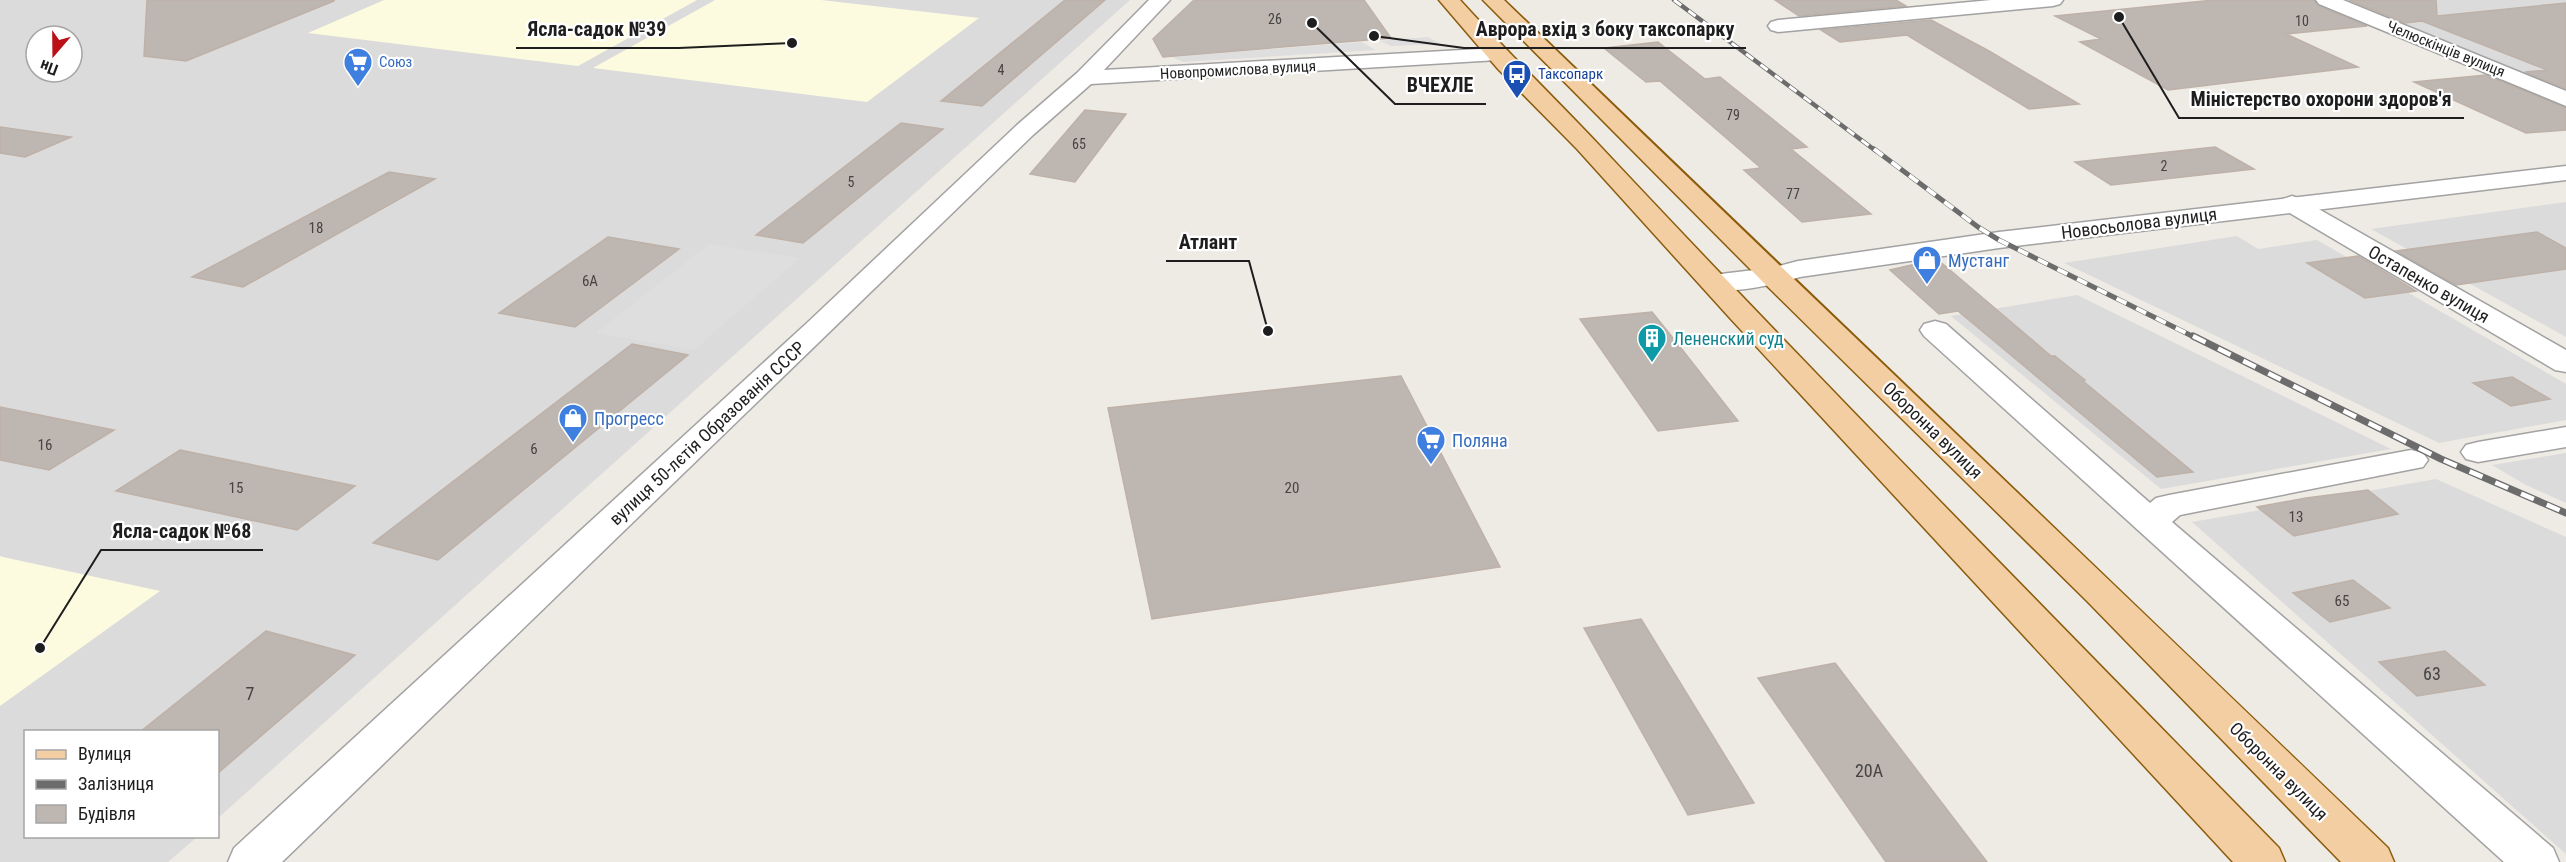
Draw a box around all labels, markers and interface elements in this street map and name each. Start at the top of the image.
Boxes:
callout: Ясла-садок №39 [516,10,679,48]
callout: Аврора вхід з боку таксопарку [1464,10,1746,48]
house number: 26 [1268,11,1282,27]
house number: 10 [2295,13,2309,29]
text: Ясла-садок №39 [527,17,666,41]
text: Аврора вхід з боку таксопарку [1476,17,1734,41]
street label: Челюскінців вулиця [2384,17,2508,81]
north arrow [24,24,84,84]
supermarket icon: Союз [342,46,374,88]
place label: Союз [379,53,412,71]
text: Пн [37,56,61,80]
street label: Новопромислова вулиця [1160,57,1316,83]
bus stop icon: Таксопарк [1501,58,1533,100]
house number: 4 [998,62,1005,78]
place label: Таксопарк [1538,65,1603,83]
callout: ВЧЕХЛЕ [1395,66,1486,104]
text: ВЧЕХЛЕ [1407,73,1474,97]
callout: Міністерство охорони здоров'я [2179,80,2464,118]
text: Міністерство охорони здоров'я [2191,87,2452,111]
house number: 79 [1726,107,1740,123]
house number: 65 [1072,136,1086,152]
house number: 2 [2161,158,2168,174]
house number: 5 [848,174,855,190]
house number: 77 [1786,186,1800,202]
street label: Новосьолова вулиця [2060,203,2218,243]
house number: 18 [309,219,323,237]
callout: Атлант [1166,223,1249,261]
text: Атлант [1179,230,1237,254]
street label: Остапенко вулиця [2365,241,2493,327]
shop icon: Мустанг [1911,244,1943,286]
place label: Мустанг [1948,250,2010,271]
house number: 6А [582,272,598,290]
building icon: Лененский суд [1636,322,1668,364]
place label: Лененский суд [1673,328,1784,349]
street label: вулиця 50-лєтія Образованія СССР [605,337,809,529]
street label: Оборонна вулиця [1879,377,1987,483]
shop icon: Прогресс [557,402,589,444]
place label: Прогресс [594,408,664,429]
supermarket icon: Поляна [1415,424,1447,466]
place label: Поляна [1452,430,1508,451]
house number: 16 [38,436,52,454]
house number: 6 [530,440,538,458]
house number: 15 [229,479,243,497]
house number: 20 [1285,479,1299,497]
house number: 13 [2289,508,2303,526]
callout: Ясла-садок №68 [101,512,263,550]
text: Ясла-садок №68 [112,519,251,543]
house number: 65 [2335,592,2349,610]
house number: 63 [2423,663,2441,684]
house number: 7 [246,683,255,704]
street label: Оборонна вулиця [2226,718,2332,824]
legend [24,730,219,838]
text: Вулиця [78,743,132,764]
house number: 20А [1855,760,1884,781]
text: Залізниця [78,773,154,794]
text: Будівля [78,803,136,824]

